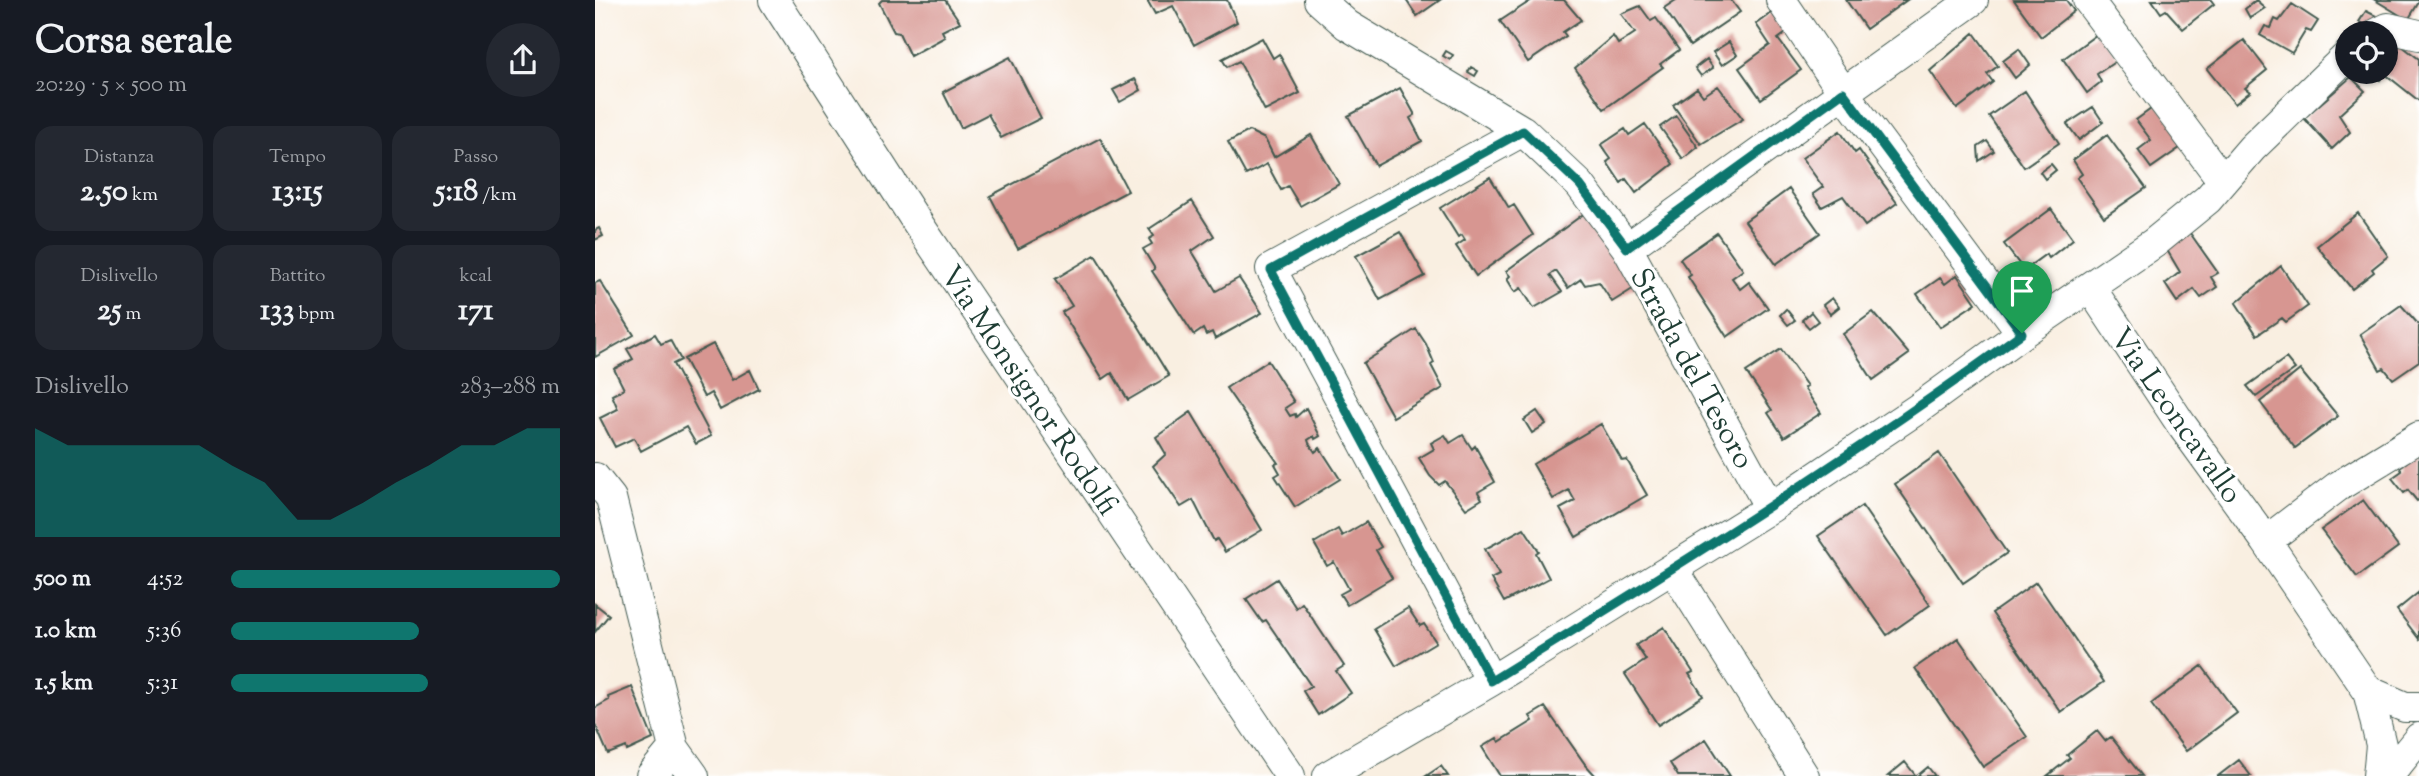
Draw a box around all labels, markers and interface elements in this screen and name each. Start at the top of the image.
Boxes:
text: Corsa serale [35,16,233,70]
map controls [2335,21,2398,84]
button: locate [2335,21,2398,84]
button: share [486,23,560,97]
text: 20:29 · 5 × 500 m [35,69,187,102]
text: Distanza [84,144,154,171]
text: Tempo [269,144,326,171]
text: Passo [454,144,498,171]
text: 2.50 [80,171,128,214]
text: 13:15 [272,171,323,214]
text: 5:18 [435,171,478,214]
text: km [128,182,158,209]
text: /km [478,182,517,209]
street label: Via Monsignor Rodolfi [928,258,1128,525]
street label: Strada del Tesoro [1618,261,1764,477]
pin [1992,261,2052,333]
text: Dislivello [80,263,158,290]
text: Battito [270,263,325,290]
text: kcal [459,263,492,290]
icon: arrive [2003,272,2041,310]
text: 25 [97,290,121,333]
text: 133 [260,290,294,333]
text: 171 [458,290,494,333]
text: m [121,301,141,328]
text: bpm [294,301,335,328]
street label: Via Leoncavallo [2098,320,2252,513]
text: Dislivello [35,371,129,404]
text: 283–288 m [460,371,560,404]
text: 500 m [35,563,91,596]
text: 4:52 [147,563,183,596]
text: 1.0 km [35,615,97,648]
text: 5:36 [147,615,181,648]
text: 1.5 km [35,667,93,700]
text: 5:31 [147,667,178,700]

